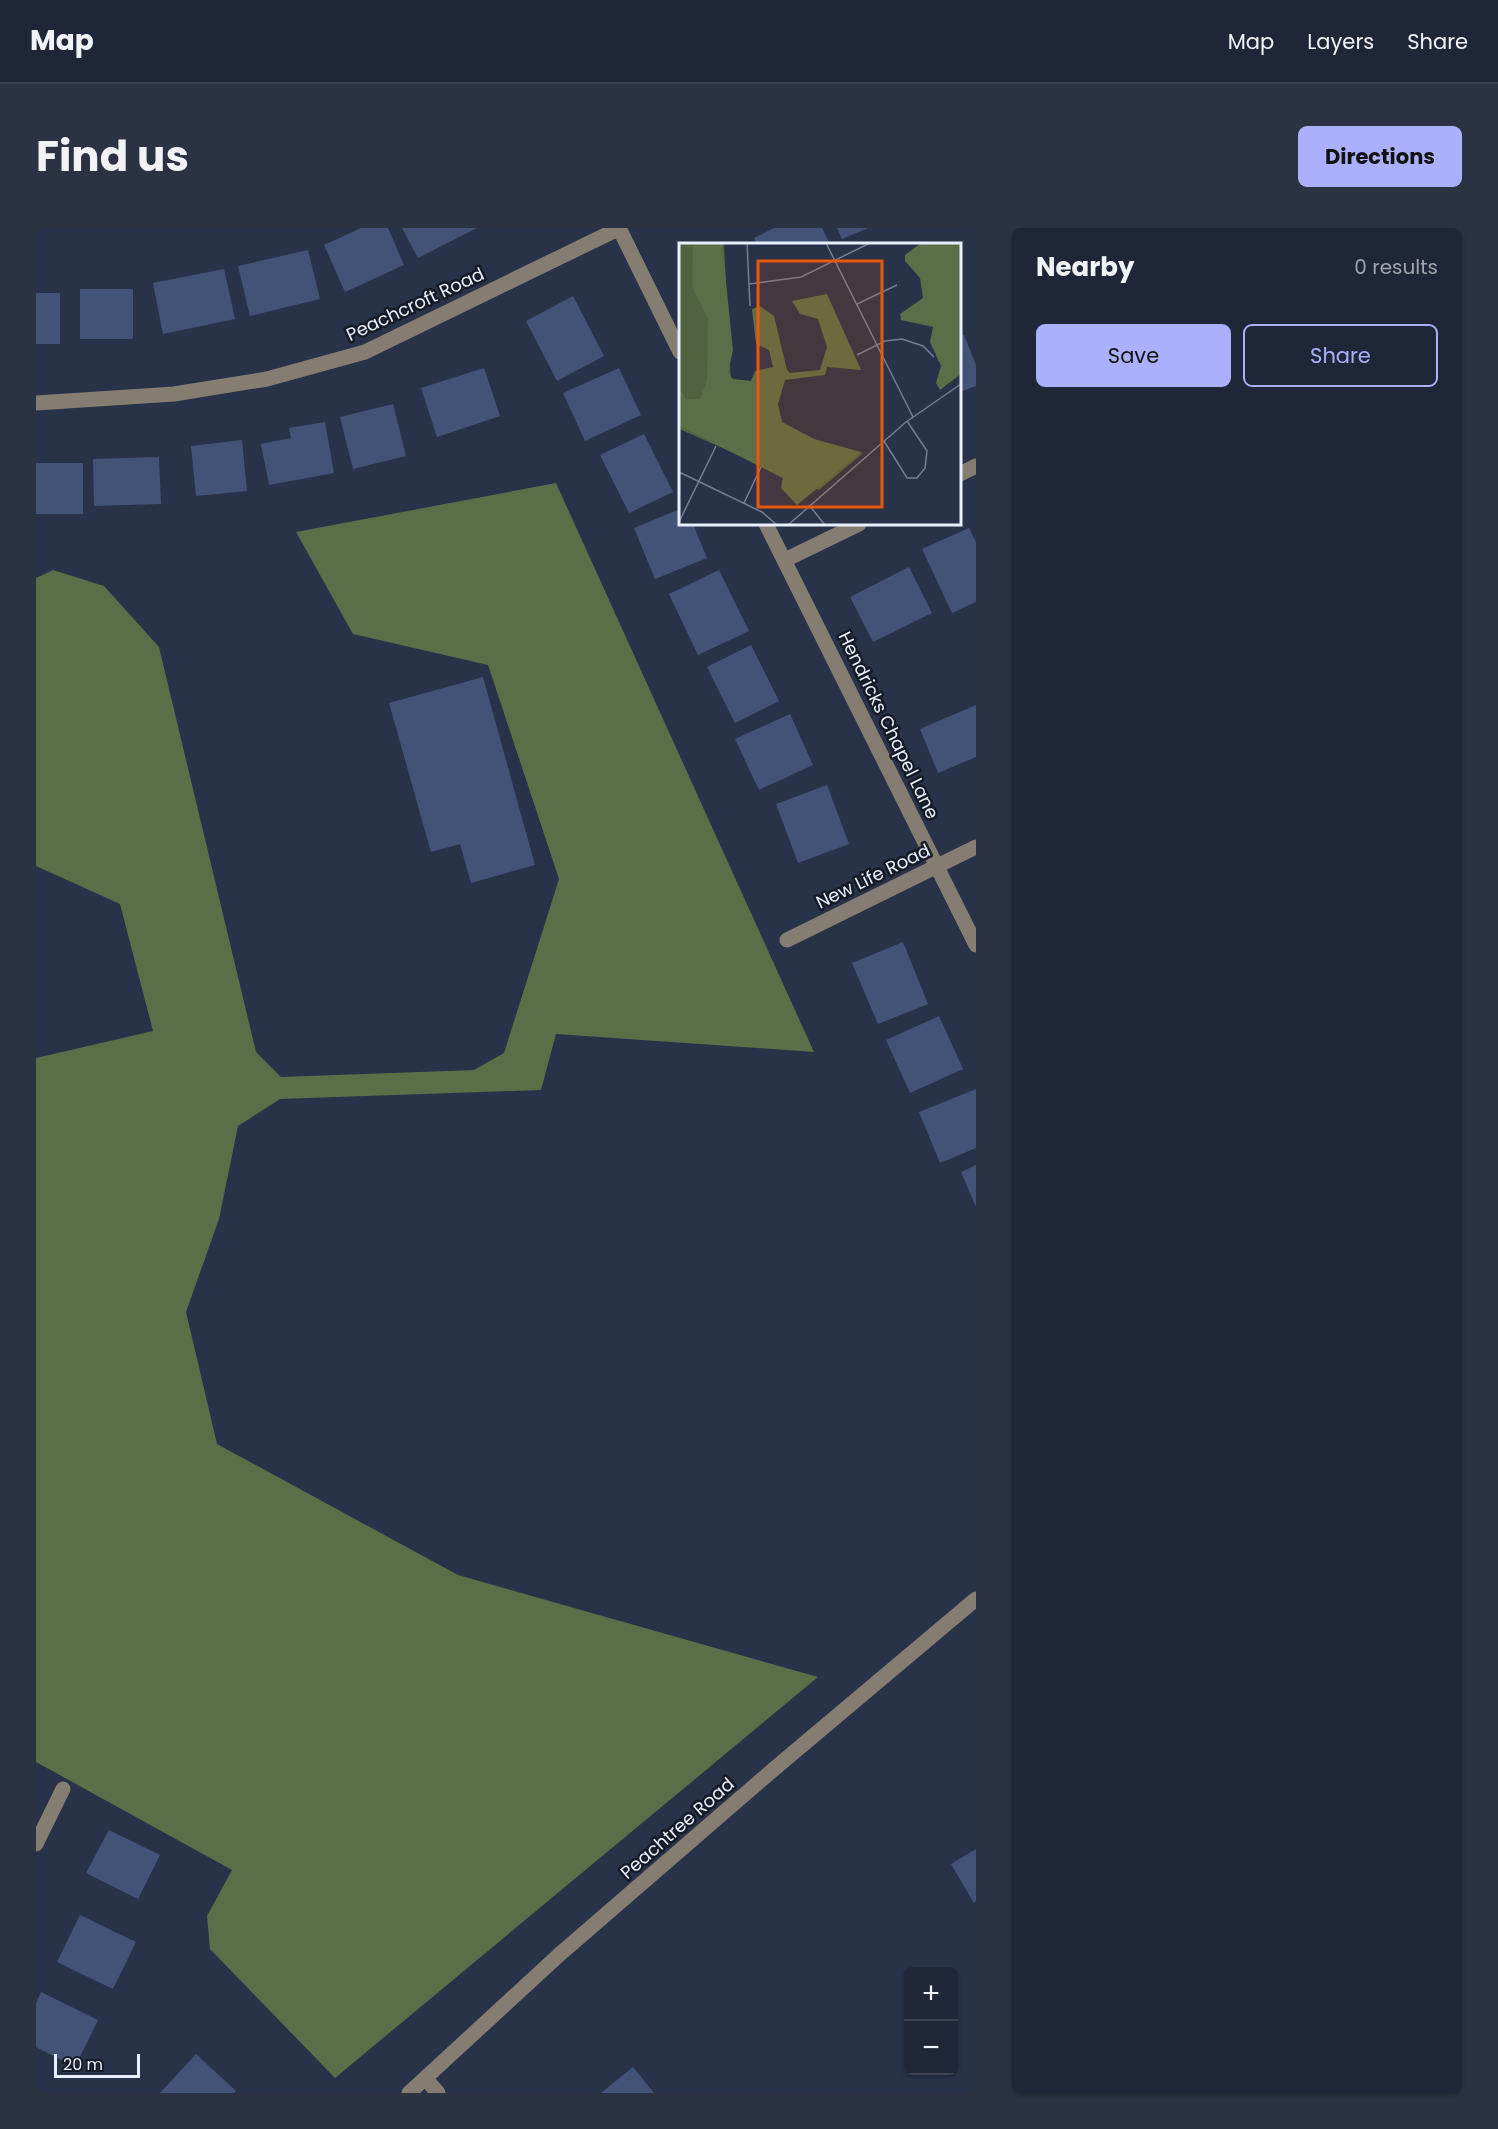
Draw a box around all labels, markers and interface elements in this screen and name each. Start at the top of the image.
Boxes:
text: Map [30,21,94,60]
text: Map [1228,27,1274,56]
text: Layers [1307,27,1374,56]
text: Share [1407,27,1468,56]
button: Directions [1298,126,1462,187]
text: Find us [36,127,189,186]
inset map [679,243,961,525]
text: Nearby [1036,249,1134,285]
text: 0 results [1354,253,1438,281]
street label: Peachcroft Road [342,261,488,347]
button: Save [1036,324,1231,387]
button: Share [1243,324,1438,387]
street label: Hendricks Chapel Lane [833,627,945,823]
street label: New Life Road [812,838,934,914]
street label: Peachtree Road [615,1772,739,1884]
map controls [904,1967,958,2075]
button: + [904,1967,958,2021]
button: − [904,2021,958,2075]
scale bar [54,2051,140,2078]
text: 20 m [63,2053,103,2076]

